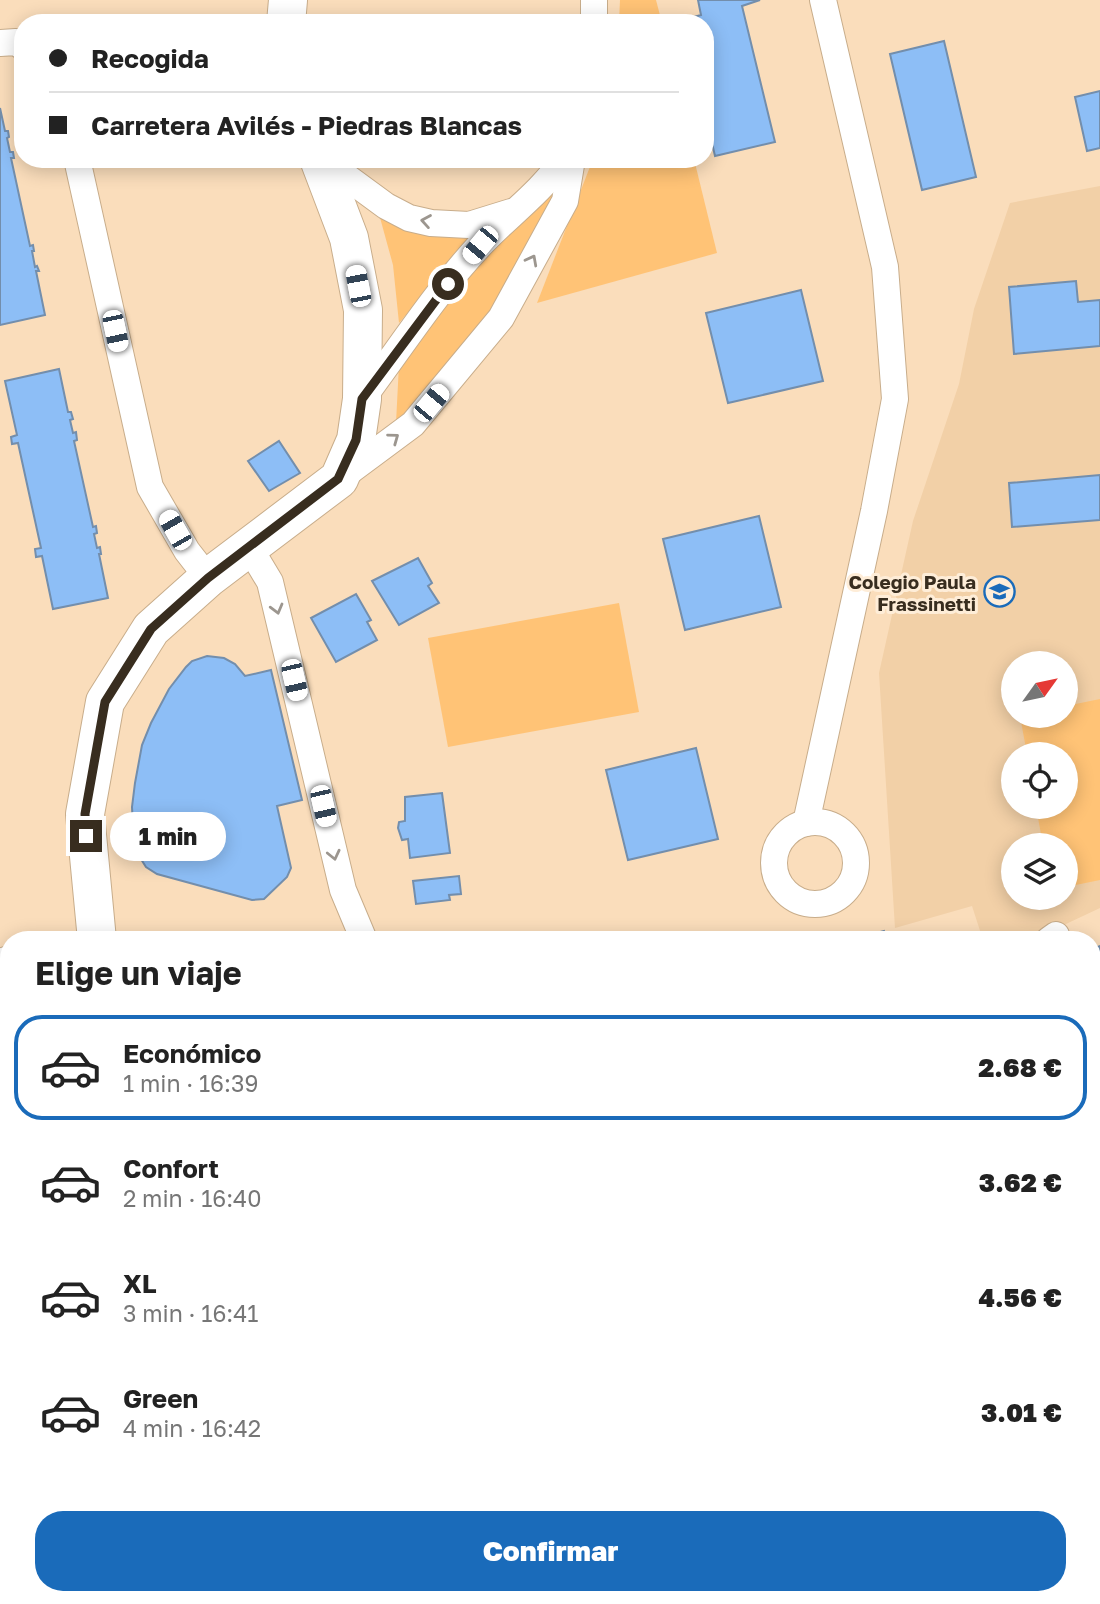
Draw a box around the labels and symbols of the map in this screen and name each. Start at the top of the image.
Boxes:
one-way arrow [420,214,432,229]
car [459,222,502,268]
one-way arrow [524,255,538,268]
car [344,263,373,309]
route start [432,268,464,300]
car [101,308,130,354]
car [410,380,453,426]
one-way arrow [386,434,398,447]
car [156,507,195,553]
place label: Colegio Paula Frassinetti [848,570,976,615]
school or university icon: Colegio Paula Frassinetti [982,575,1016,609]
one-way arrow [269,603,283,615]
north arrow [1001,651,1078,728]
car [280,657,309,703]
car [309,783,338,829]
callout: 1 min [110,812,226,860]
route end [70,820,102,852]
one-way arrow [326,848,340,860]

